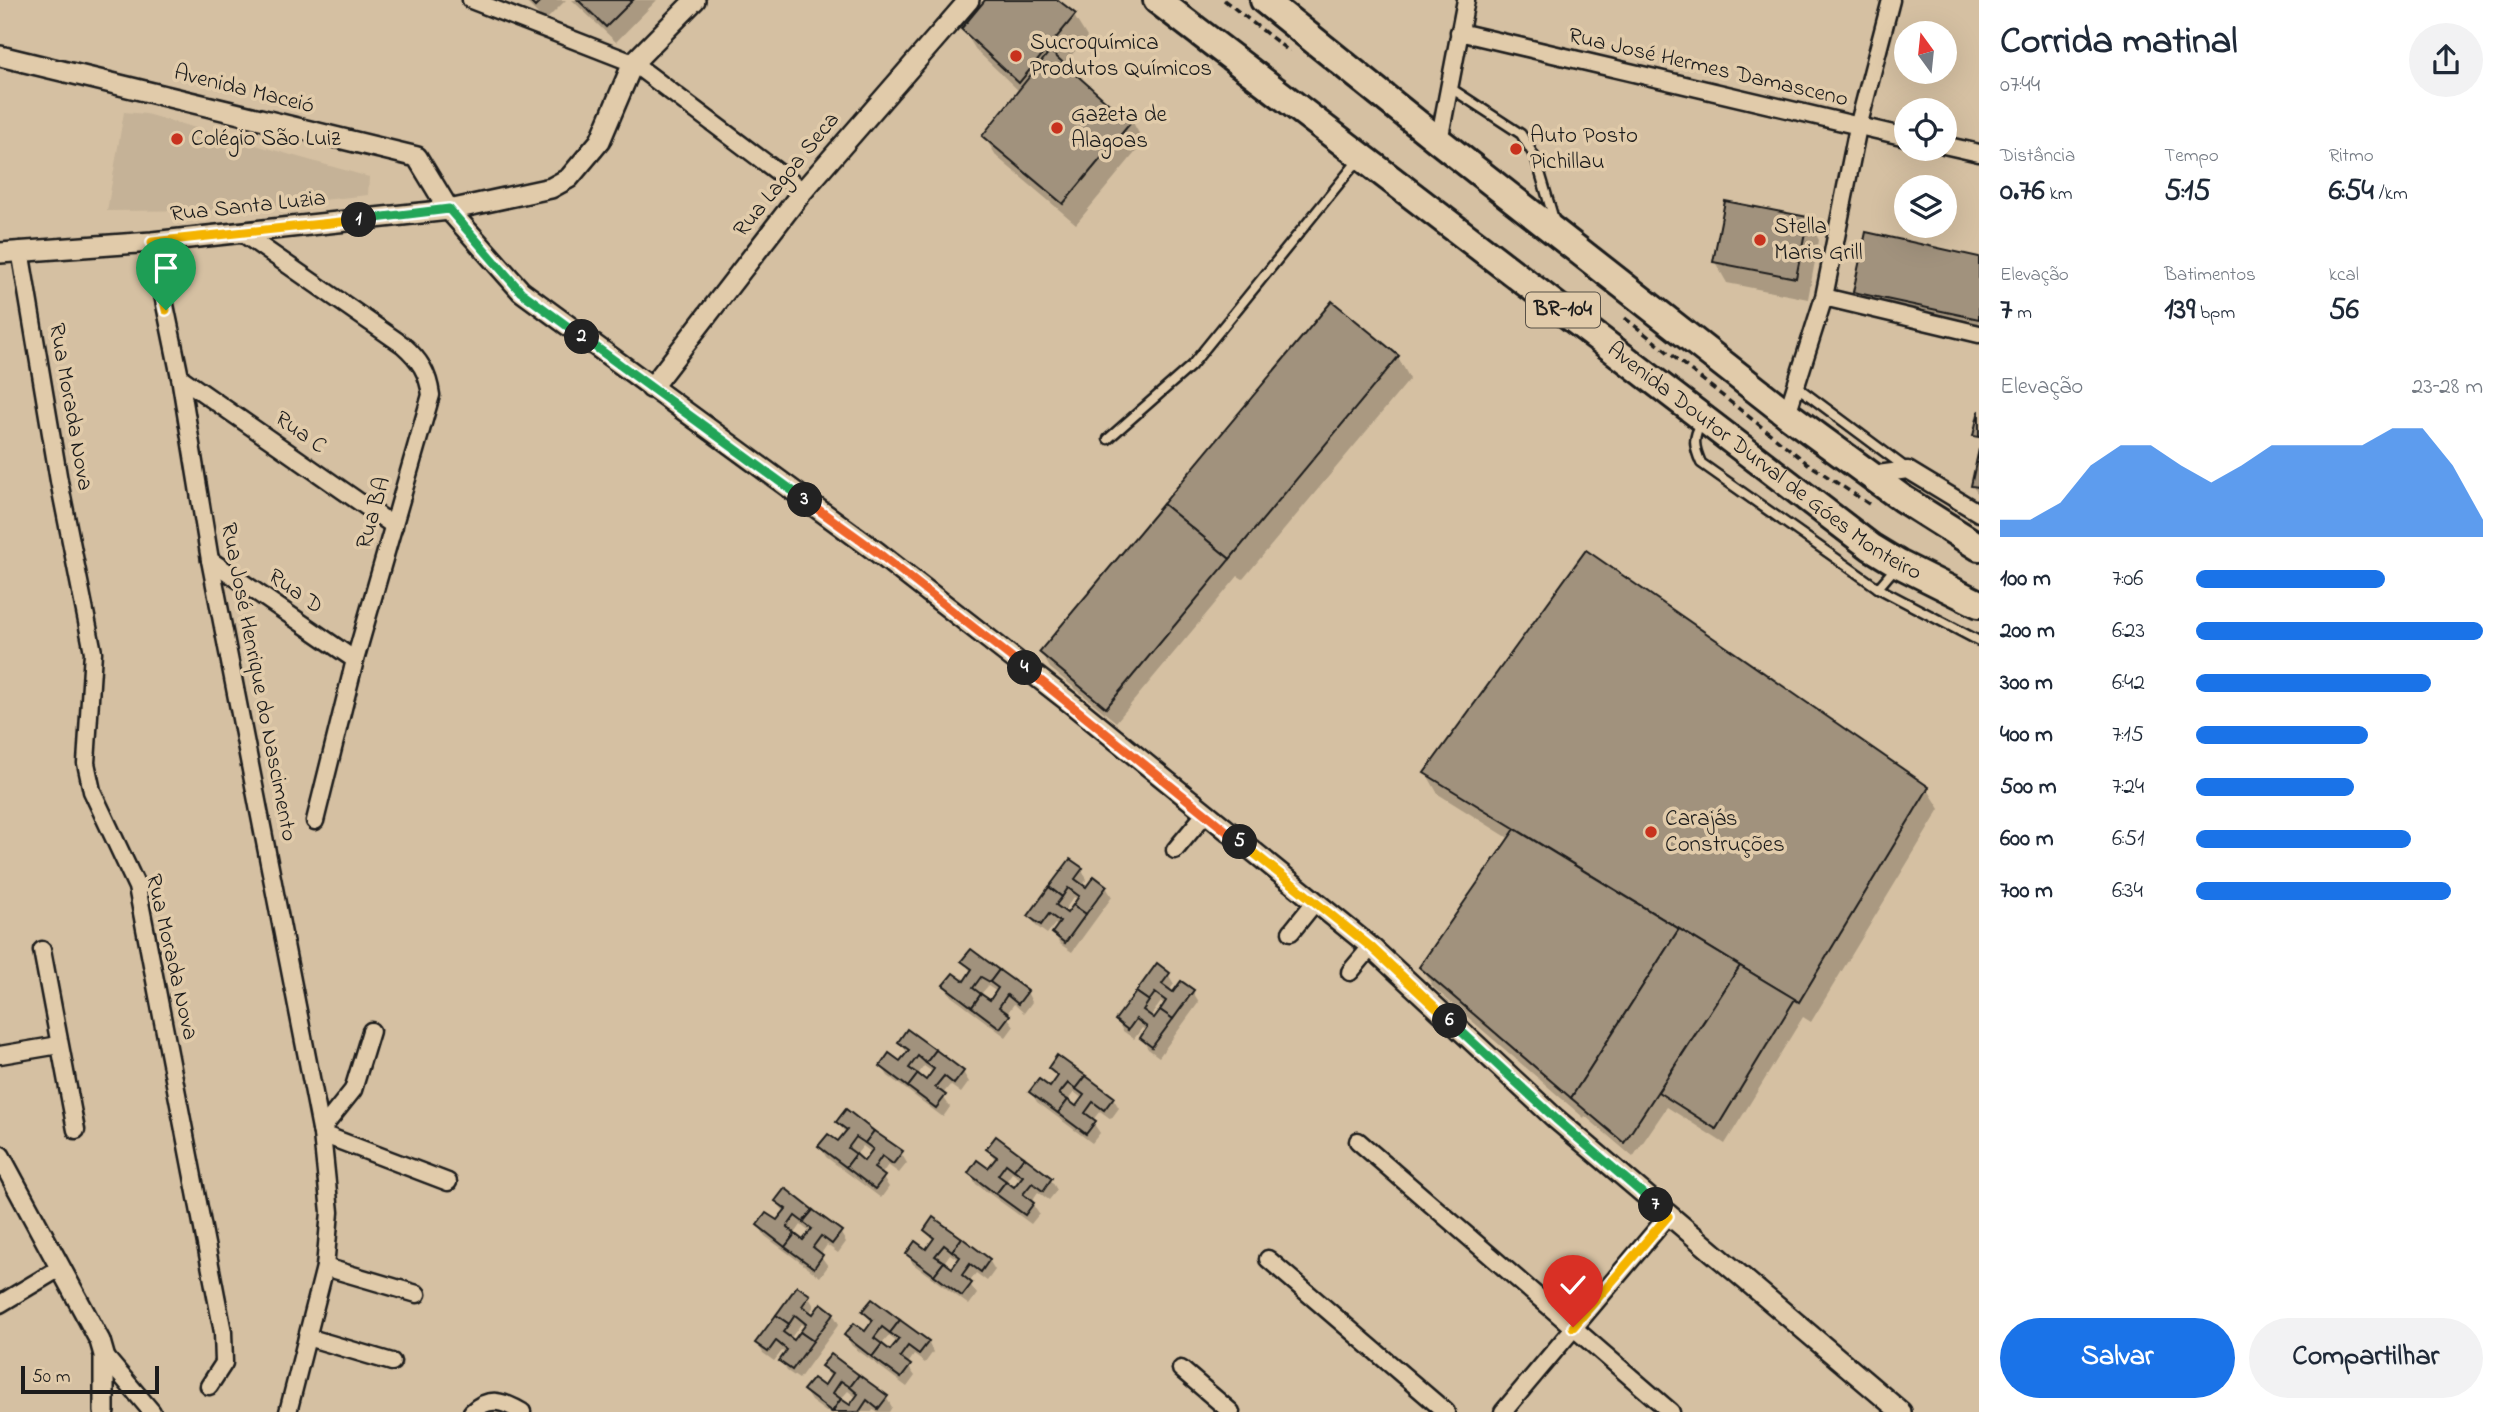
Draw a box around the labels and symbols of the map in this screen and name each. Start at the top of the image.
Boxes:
street label: Rua José Hermes Damasceno [1565,20,1851,116]
north arrow [1894,21,1956,84]
place label: Sucroquímica Produtos Químicos [1030,27,1212,86]
marker: Sucroquímica Produtos Químicos [1008,48,1024,64]
street label: Avenida Maceió [170,57,318,123]
place label: Gazeta de Alagoas [1071,99,1168,159]
street label: Rua Lagoa Seca [726,105,849,246]
marker: Gazeta de Alagoas [1049,120,1065,136]
place label: Auto Posto Pichillau [1530,120,1638,179]
place label: Colégio São Luiz [191,123,341,157]
marker: Colégio São Luiz [169,131,185,147]
marker: Auto Posto Pichillau [1508,141,1524,157]
street label: Rua Santa Luzia [169,182,327,232]
pin: 1 [342,202,376,238]
place label: Stella Maris Grill [1774,211,1863,270]
marker: Stella Maris Grill [1752,232,1768,248]
pin [136,238,196,310]
road number: BR-104 [1526,292,1600,328]
pin: 2 [564,320,600,354]
street label: Rua Morada Nova [39,321,101,493]
street label: Avenida Doutor Durval de Góes Monteiro [1600,334,1927,589]
street label: Rua C [267,403,333,463]
street label: Rua BA [348,473,400,553]
pin: 3 [788,482,822,518]
street label: Rua José Henrique do Nascimento [211,520,305,844]
street label: Rua D [261,561,329,623]
pin: 4 [1007,650,1042,686]
place label: Carajás Construções [1665,803,1785,862]
pin: 5 [1222,824,1258,860]
marker: Carajás Construções [1643,824,1659,840]
street label: Rua Morada Nova [136,871,206,1043]
pin: 6 [1432,1004,1468,1038]
pin: 7 [1638,1188,1674,1222]
pin [1543,1255,1603,1327]
scale bar [21,1363,159,1395]

